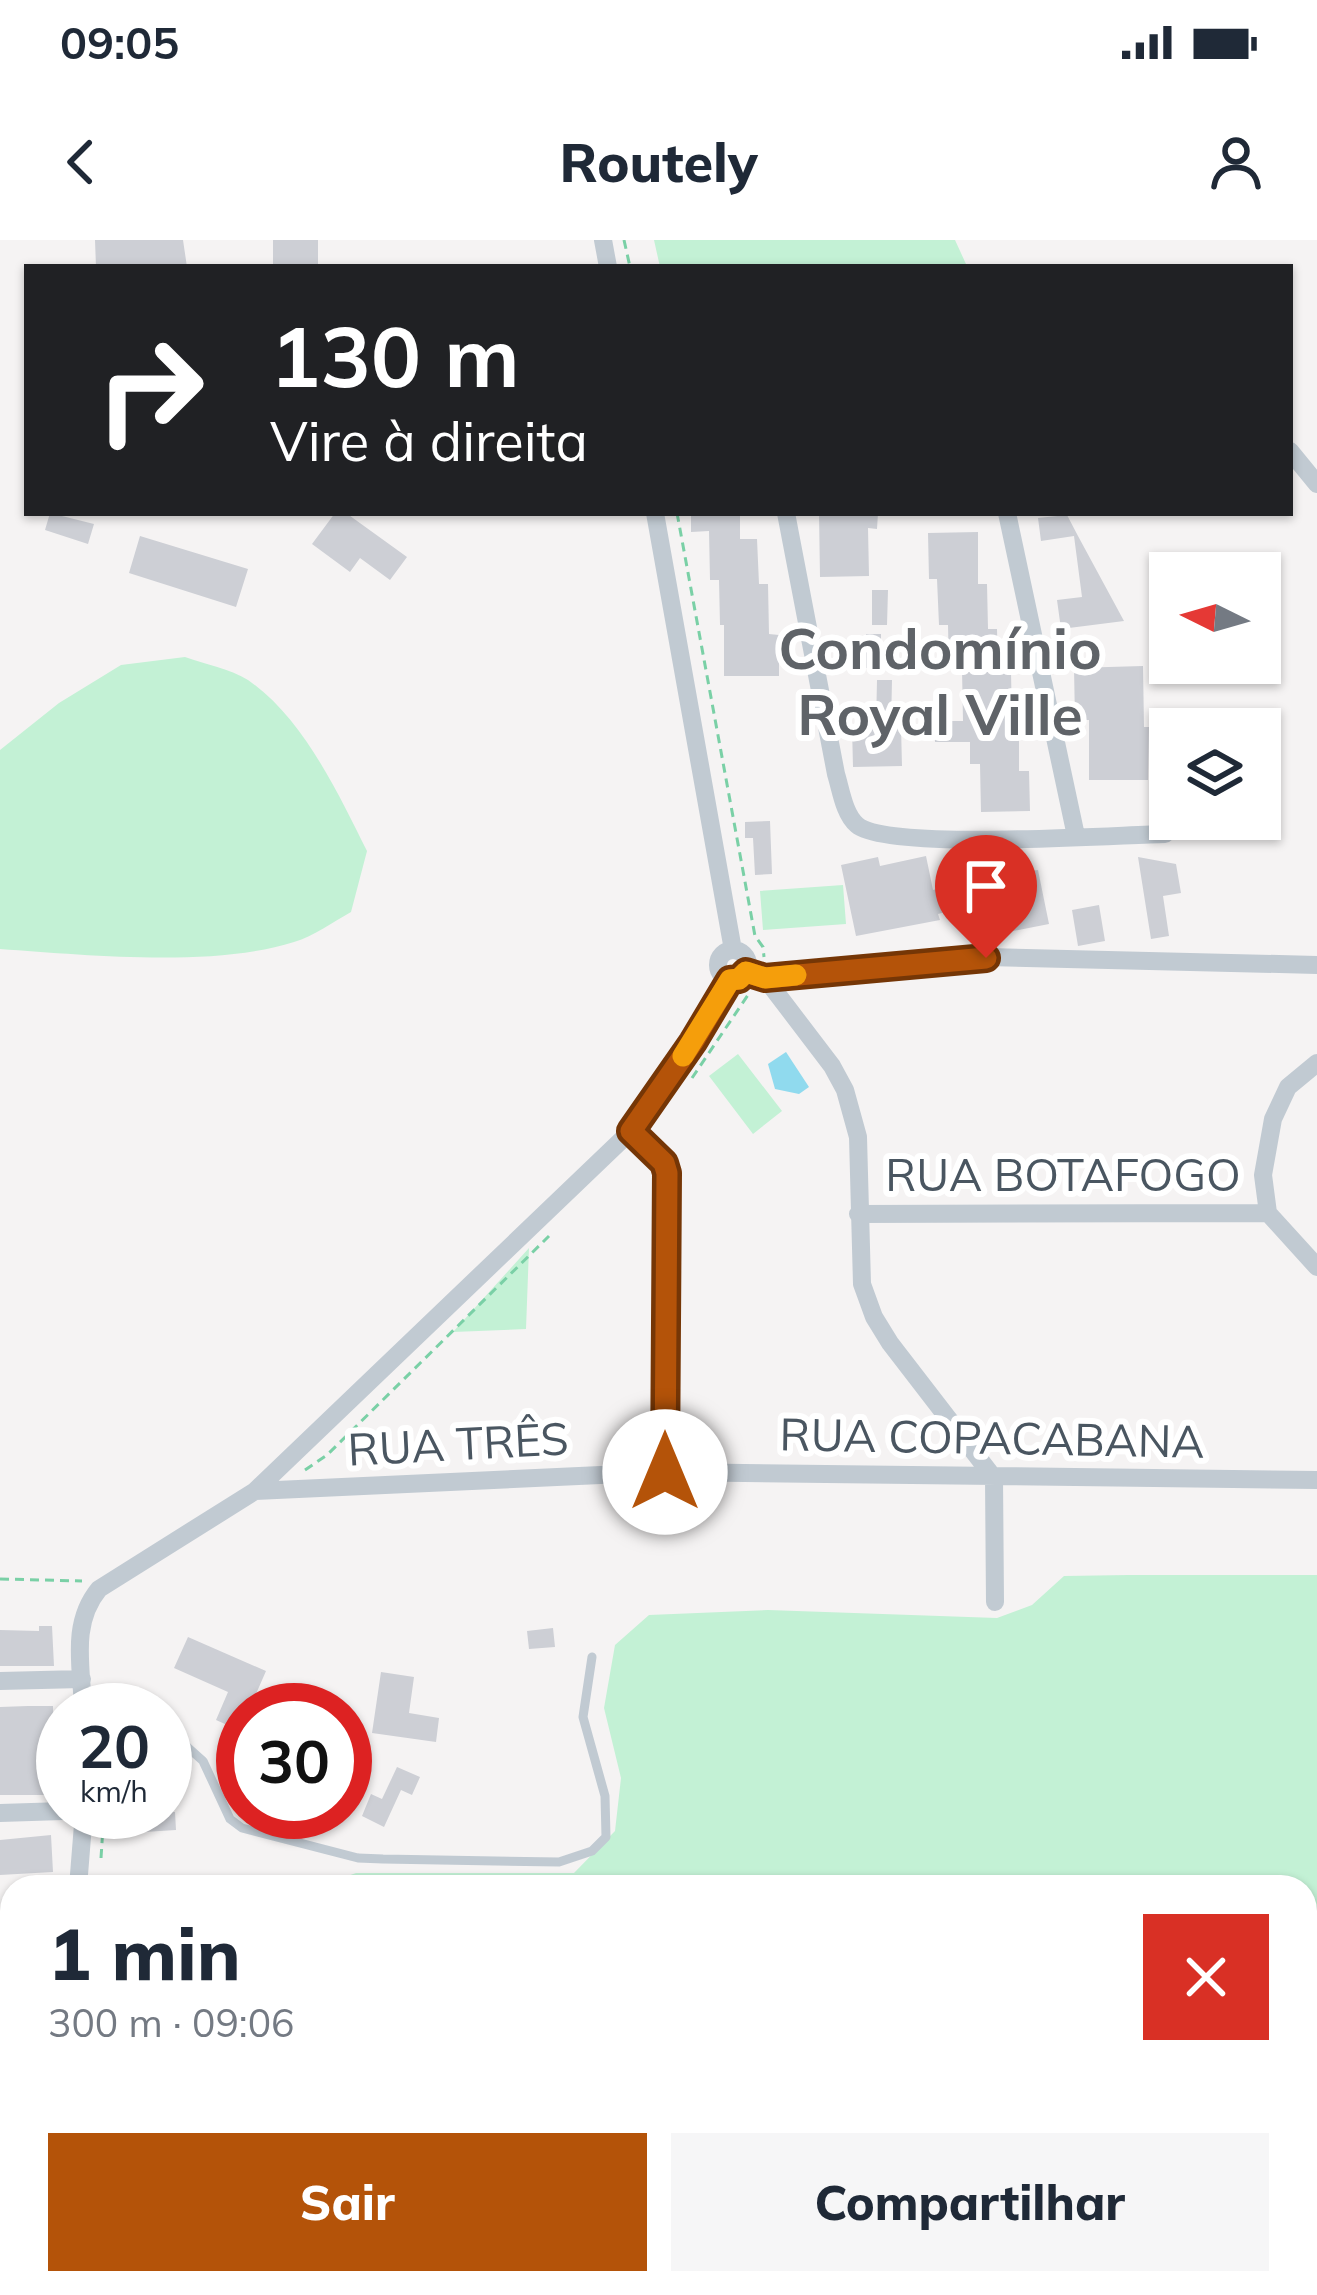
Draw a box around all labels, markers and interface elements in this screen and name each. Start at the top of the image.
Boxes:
text: 09:05 [60,14,179,70]
text: Routely [559,128,758,196]
icon: back [48,129,114,195]
icon: person [1203,129,1269,195]
text: 130 m [270,303,520,408]
icon: right [72,312,228,468]
text: Vire à direita [270,407,588,475]
north arrow [1149,552,1281,684]
map controls [1149,552,1281,840]
district label: Condomínio Royal Ville [778,612,1102,749]
button: layers [1149,708,1281,840]
pin [935,835,1037,958]
icon: arrive [953,853,1019,919]
street label: RUA BOTAFOGO [885,1146,1241,1202]
street label: RUA COPACABANA [779,1405,1205,1469]
street label: RUA TRÊS [346,1409,570,1477]
position arrow [602,1409,728,1535]
speed limit sign: 30 [216,1683,372,1839]
text: 20 [78,1708,150,1783]
text: km/h [80,1772,148,1810]
text: 1 min [48,1908,241,1998]
button: close [1143,1914,1269,2040]
text: 300 m · 09:06 [48,1998,294,2047]
button: Sair [48,2133,647,2271]
button: Compartilhar [671,2133,1269,2271]

